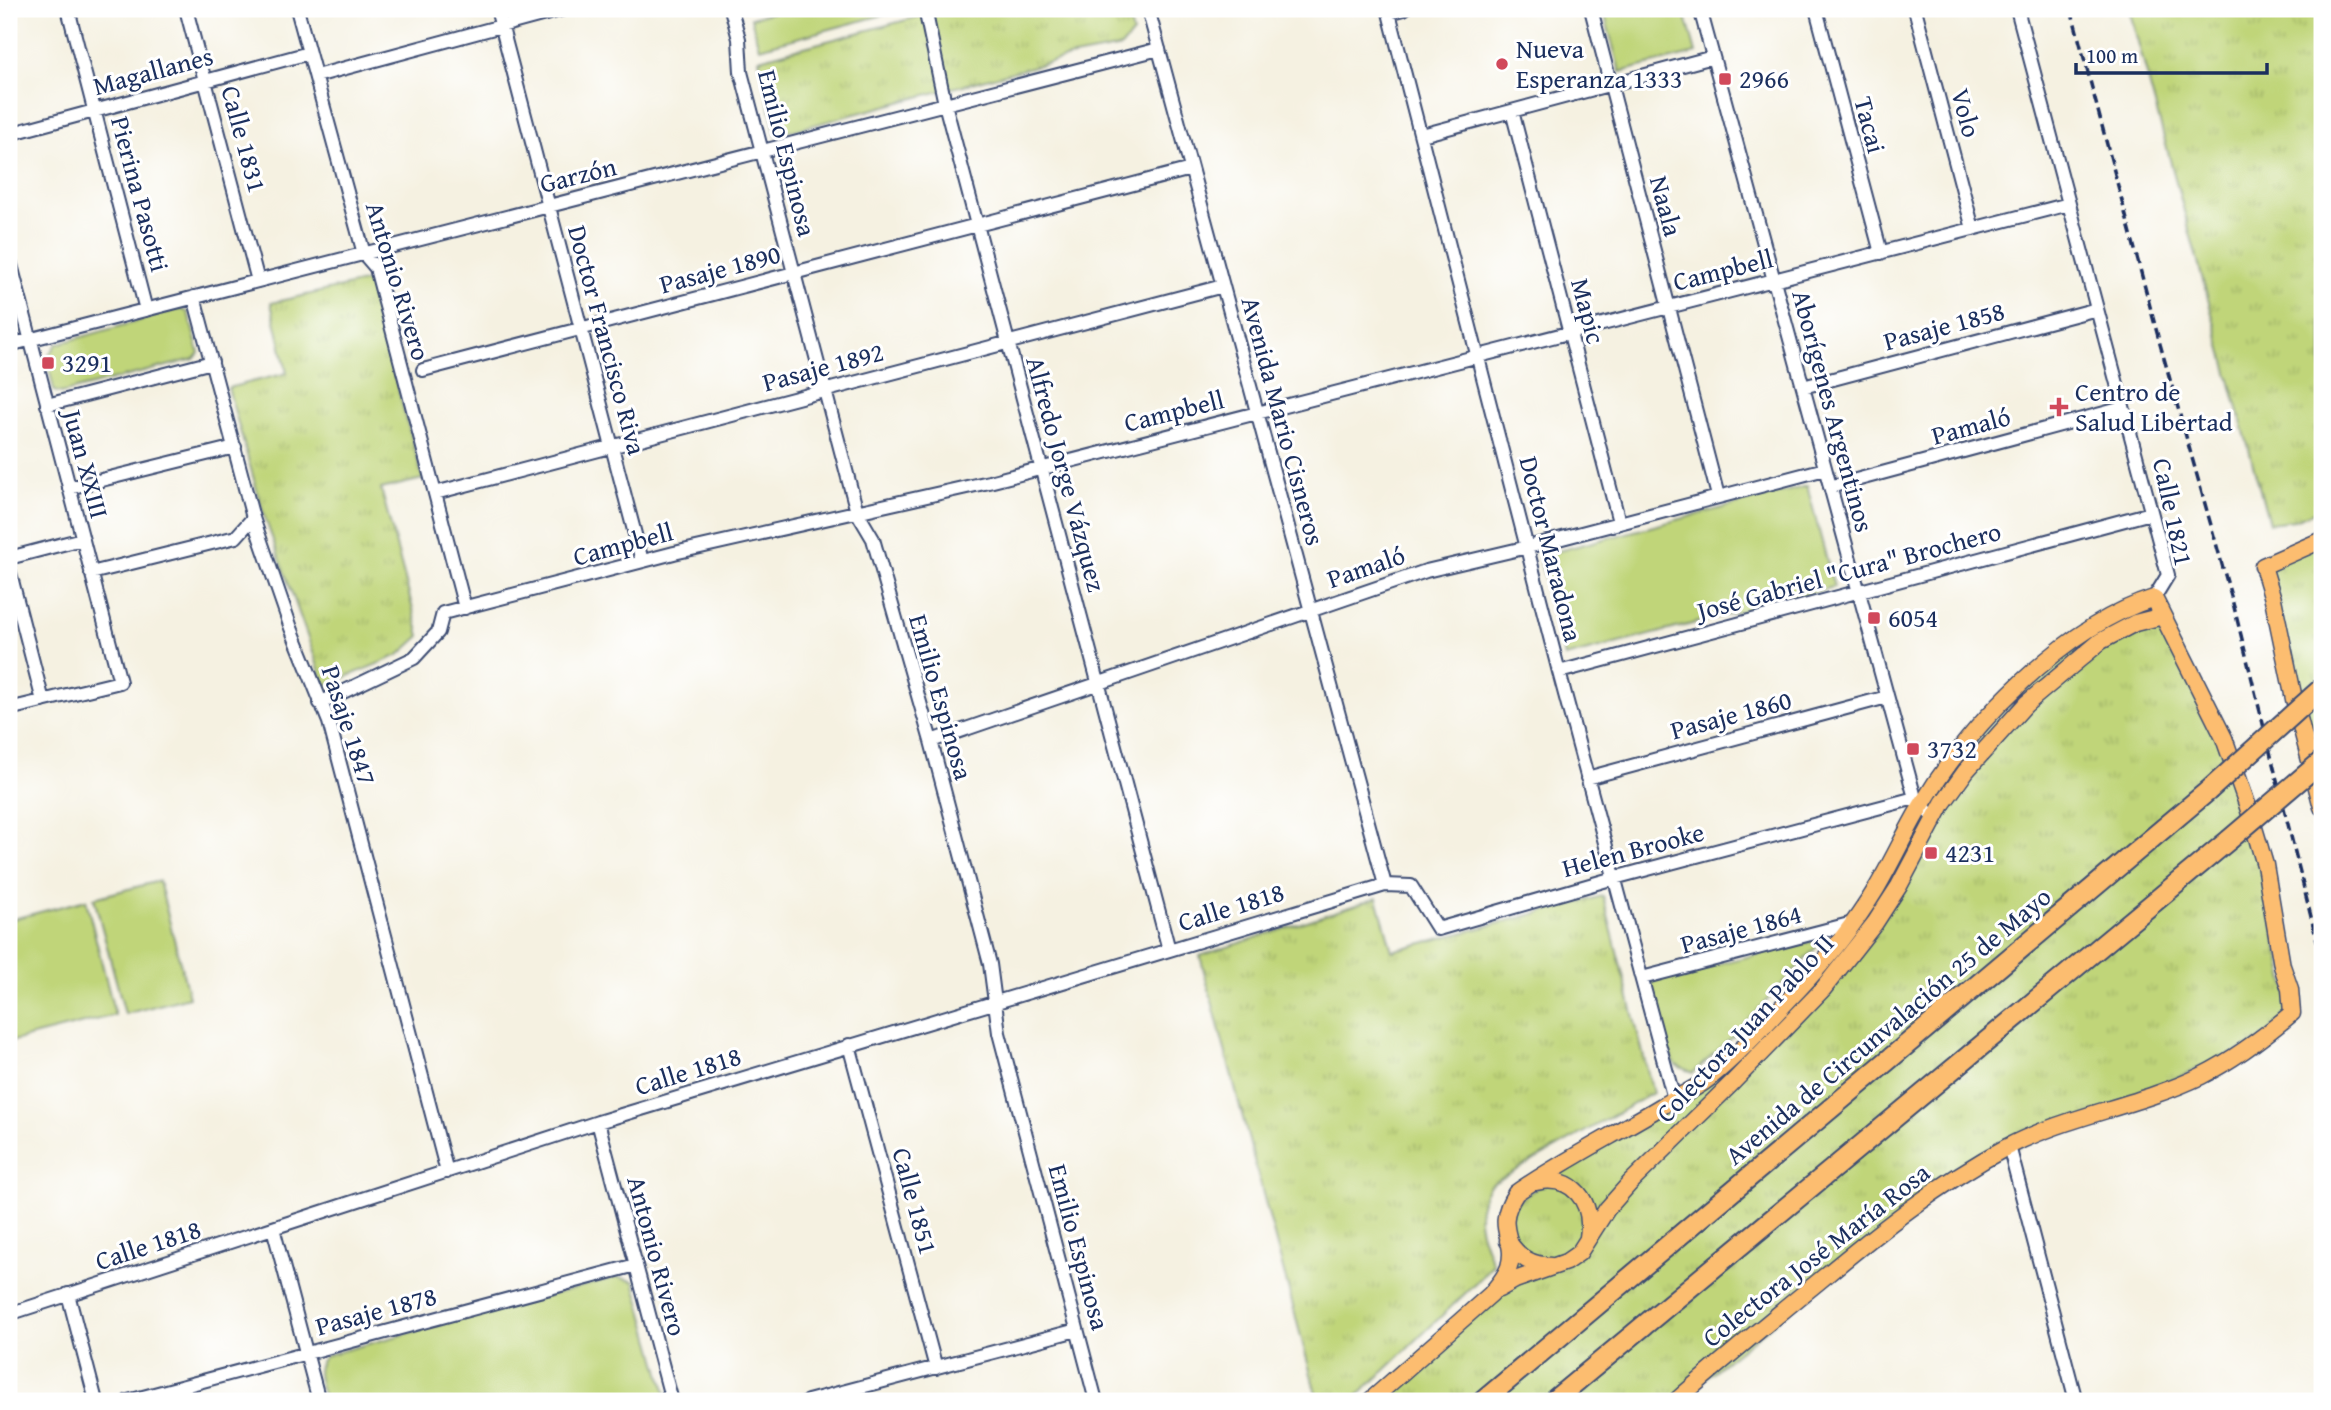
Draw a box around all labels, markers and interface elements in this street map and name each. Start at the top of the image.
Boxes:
place label: Nueva Esperanza 1333 [1516,29,1683,98]
scale bar [2076,32,2266,76]
street label: Magallanes [88,36,217,105]
text: 100 m [2086,40,2138,71]
marker: Nueva Esperanza 1333 [1494,56,1510,72]
place label: 2966 [1739,59,1789,98]
street label: Emilio Espinosa [748,65,827,241]
marker: 2966 [1717,71,1733,87]
street label: Calle 1831 [212,81,277,197]
street label: Volo [1941,84,1992,142]
street label: Tacai [1844,92,1897,157]
street label: Pierina Pasotti [101,112,180,276]
street label: Garzón [536,146,621,203]
street label: Naala [1640,171,1693,241]
street label: Antonio Rivero [356,197,441,365]
street label: Doctor Francisco Riva [558,221,657,460]
street label: Pasaje 1890 [655,234,785,303]
street label: Campbell [1669,238,1777,301]
street label: Mapic [1561,274,1616,348]
street label: Aborígenes Argentinos [1782,285,1885,536]
street label: Pasaje 1858 [1879,291,2009,360]
street label: Avenida Mario Cisneros [1232,292,1335,550]
street label: Pasaje 1892 [758,332,888,401]
place label: 3291 [62,343,112,382]
street label: Alfredo Jorge Vázquez [1016,352,1117,596]
marker: 3291 [40,355,56,371]
place label: Centro de Salud Libertad [2075,372,2233,441]
street label: Campbell [1120,379,1228,442]
street label: Pamaló [1927,396,2015,455]
marker: Centro de Salud Libertad [2049,397,2069,417]
street label: Juan XXIII [52,402,120,523]
street label: Doctor Maradona [1510,452,1594,646]
street label: Calle 1821 [2143,455,2204,569]
street label: Campbell [569,511,677,576]
street label: José Gabriel "Cura" Brochero [1690,511,2005,631]
street label: Pamaló [1321,535,1410,598]
place label: 6054 [1888,598,1938,637]
street label: Emilio Espinosa [899,610,984,785]
marker: 6054 [1866,610,1882,626]
street label: Pasaje 1847 [312,660,387,790]
street label: Pasaje 1860 [1666,680,1796,749]
place label: 3732 [1927,729,1977,768]
marker: 3732 [1905,741,1921,757]
street label: Helen Brooke [1557,812,1708,887]
place label: 4231 [1945,833,1995,872]
marker: 4231 [1923,845,1939,861]
street label: Calle 1818 [1173,872,1289,941]
street label: Avenida de Circunvalación 25 de Mayo [1716,877,2059,1174]
street label: Pasaje 1864 [1676,894,1806,963]
street label: Colectora Juan Pablo II [1646,924,1843,1131]
street label: Calle 1818 [630,1036,746,1105]
street label: Calle 1851 [883,1143,948,1259]
street label: Colectora José María Rosa [1694,1153,1938,1356]
street label: Emilio Espinosa [1039,1159,1121,1335]
street label: Antonio Rivero [617,1172,698,1340]
street label: Calle 1818 [90,1209,206,1280]
street label: Pasaje 1878 [311,1276,441,1345]

